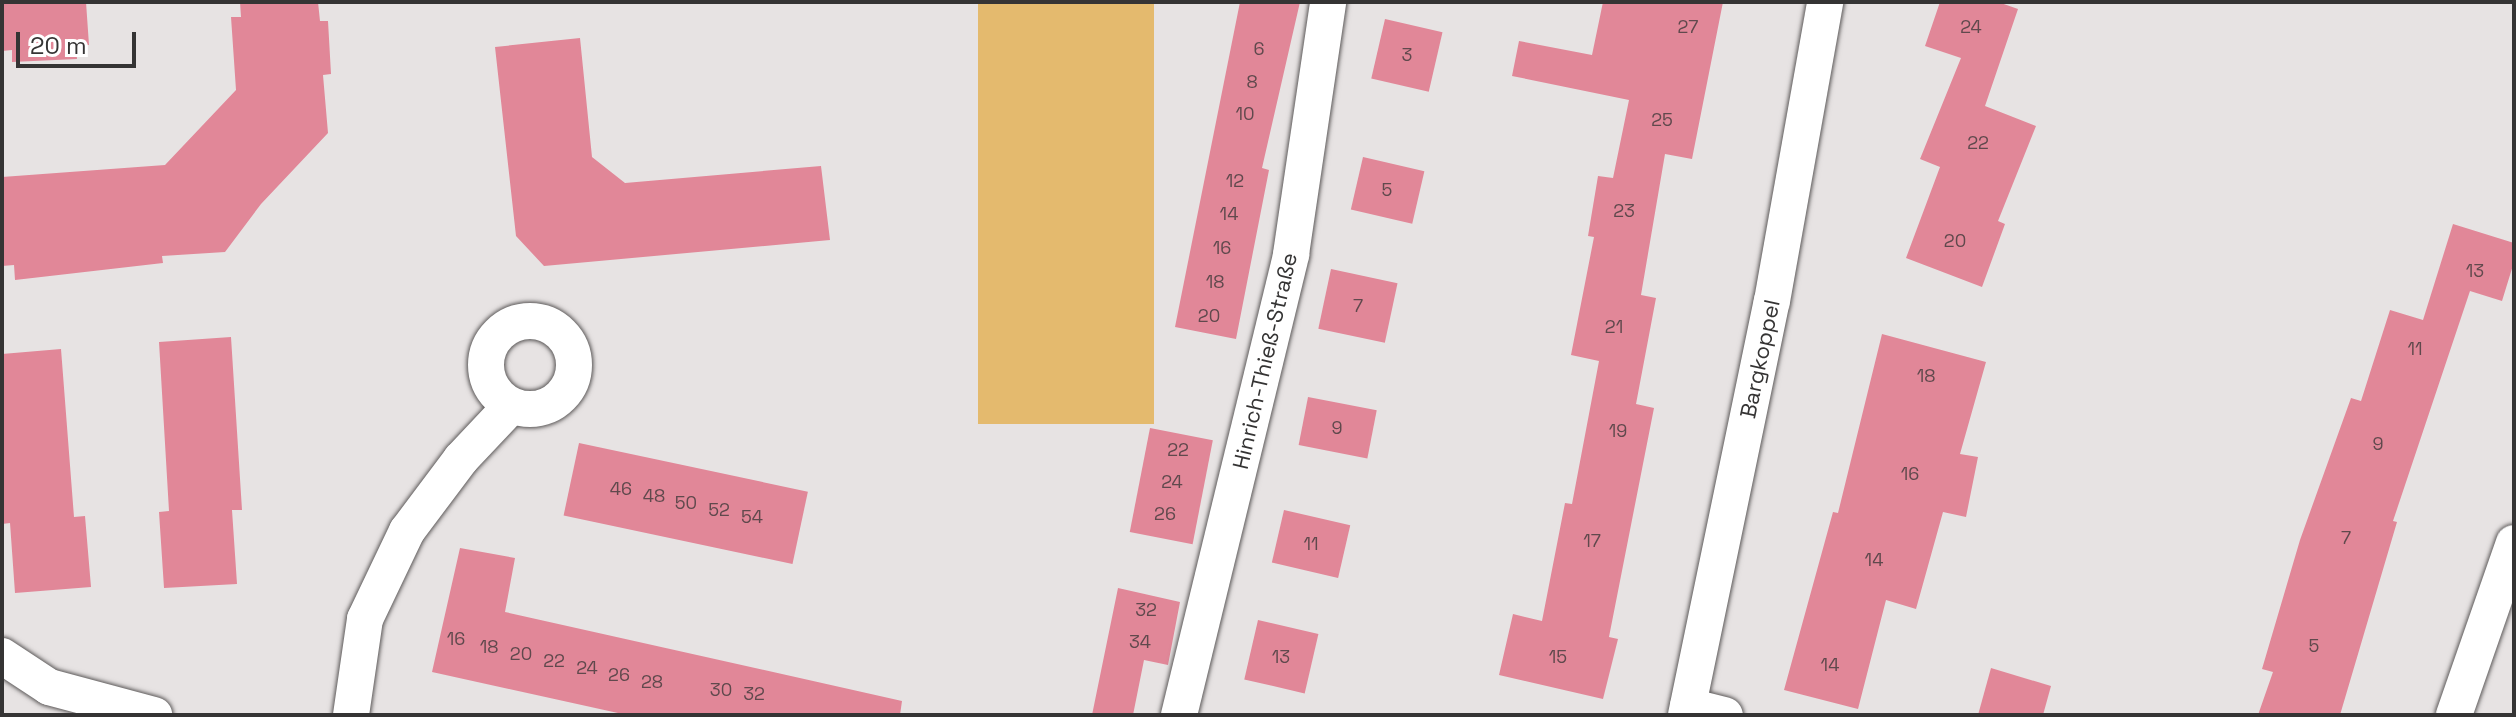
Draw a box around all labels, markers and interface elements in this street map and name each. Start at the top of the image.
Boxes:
scale bar [20,16,140,66]
house number: 27 [1678,16,1698,38]
house number: 24 [1960,16,1982,38]
text: 20 m [30,30,87,61]
house number: 6 [1253,38,1265,60]
house number: 3 [1402,44,1412,66]
house number: 8 [1246,71,1258,93]
house number: 10 [1235,103,1255,125]
house number: 25 [1651,109,1673,131]
house number: 22 [1967,132,1989,154]
house number: 12 [1226,170,1244,192]
house number: 5 [1382,179,1392,201]
house number: 23 [1613,200,1635,222]
house number: 14 [1220,203,1238,225]
house number: 20 [1944,230,1966,252]
house number: 16 [1213,237,1231,259]
street label: Hinrich-Thieß-Straße [1227,250,1303,472]
house number: 13 [2466,260,2484,282]
house number: 18 [1206,271,1224,293]
house number: 7 [1353,295,1363,317]
street label: Bargkoppel [1735,297,1785,421]
house number: 20 [1198,305,1220,327]
house number: 21 [1605,316,1623,338]
house number: 11 [2407,338,2423,360]
house number: 18 [1917,365,1935,387]
house number: 9 [1331,417,1343,439]
house number: 19 [1609,420,1627,442]
house number: 9 [2372,433,2384,455]
house number: 22 [1167,439,1189,461]
house number: 16 [1901,463,1919,485]
house number: 24 [1161,471,1183,493]
house number: 46 [610,478,632,500]
house number: 48 [643,485,665,507]
house number: 50 [675,492,697,514]
house number: 52 [708,499,730,521]
house number: 26 [1154,503,1176,525]
house number: 54 [741,506,763,528]
house number: 7 [2341,527,2351,549]
house number: 17 [1583,530,1601,552]
house number: 11 [1303,533,1319,555]
house number: 14 [1865,549,1883,571]
house number: 32 [1135,599,1157,621]
house number: 16 [447,628,465,650]
house number: 34 [1129,631,1151,653]
house number: 5 [2309,635,2319,657]
house number: 18 [480,636,498,658]
house number: 20 [510,643,532,665]
house number: 13 [1272,646,1290,668]
house number: 15 [1549,646,1567,668]
house number: 22 [543,650,565,672]
house number: 14 [1821,654,1839,676]
house number: 24 [576,657,598,679]
house number: 26 [608,664,630,686]
house number: 28 [641,671,663,693]
house number: 30 [710,679,732,701]
house number: 32 [743,683,765,705]

